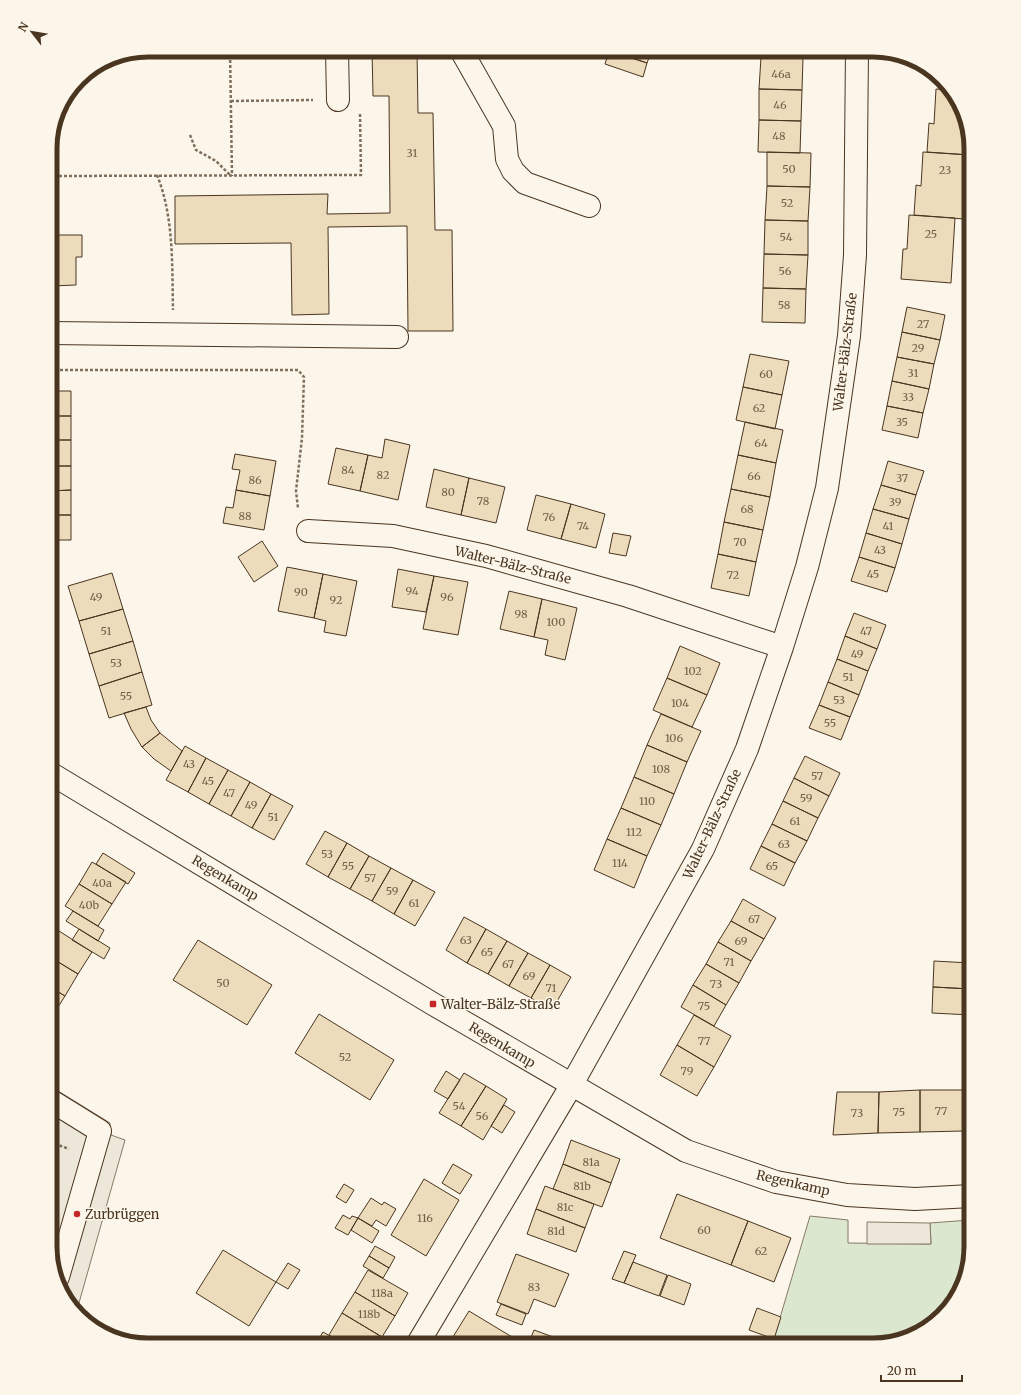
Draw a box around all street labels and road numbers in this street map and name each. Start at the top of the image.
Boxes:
street label: Walter-Bälz-Straße [829,292,861,413]
street label: Walter-Bälz-Straße [452,542,573,588]
street label: Walter-Bälz-Straße [679,766,745,883]
street label: Regenkamp [189,851,261,905]
street label: Regenkamp [466,1018,538,1072]
street label: Regenkamp [755,1166,831,1200]

